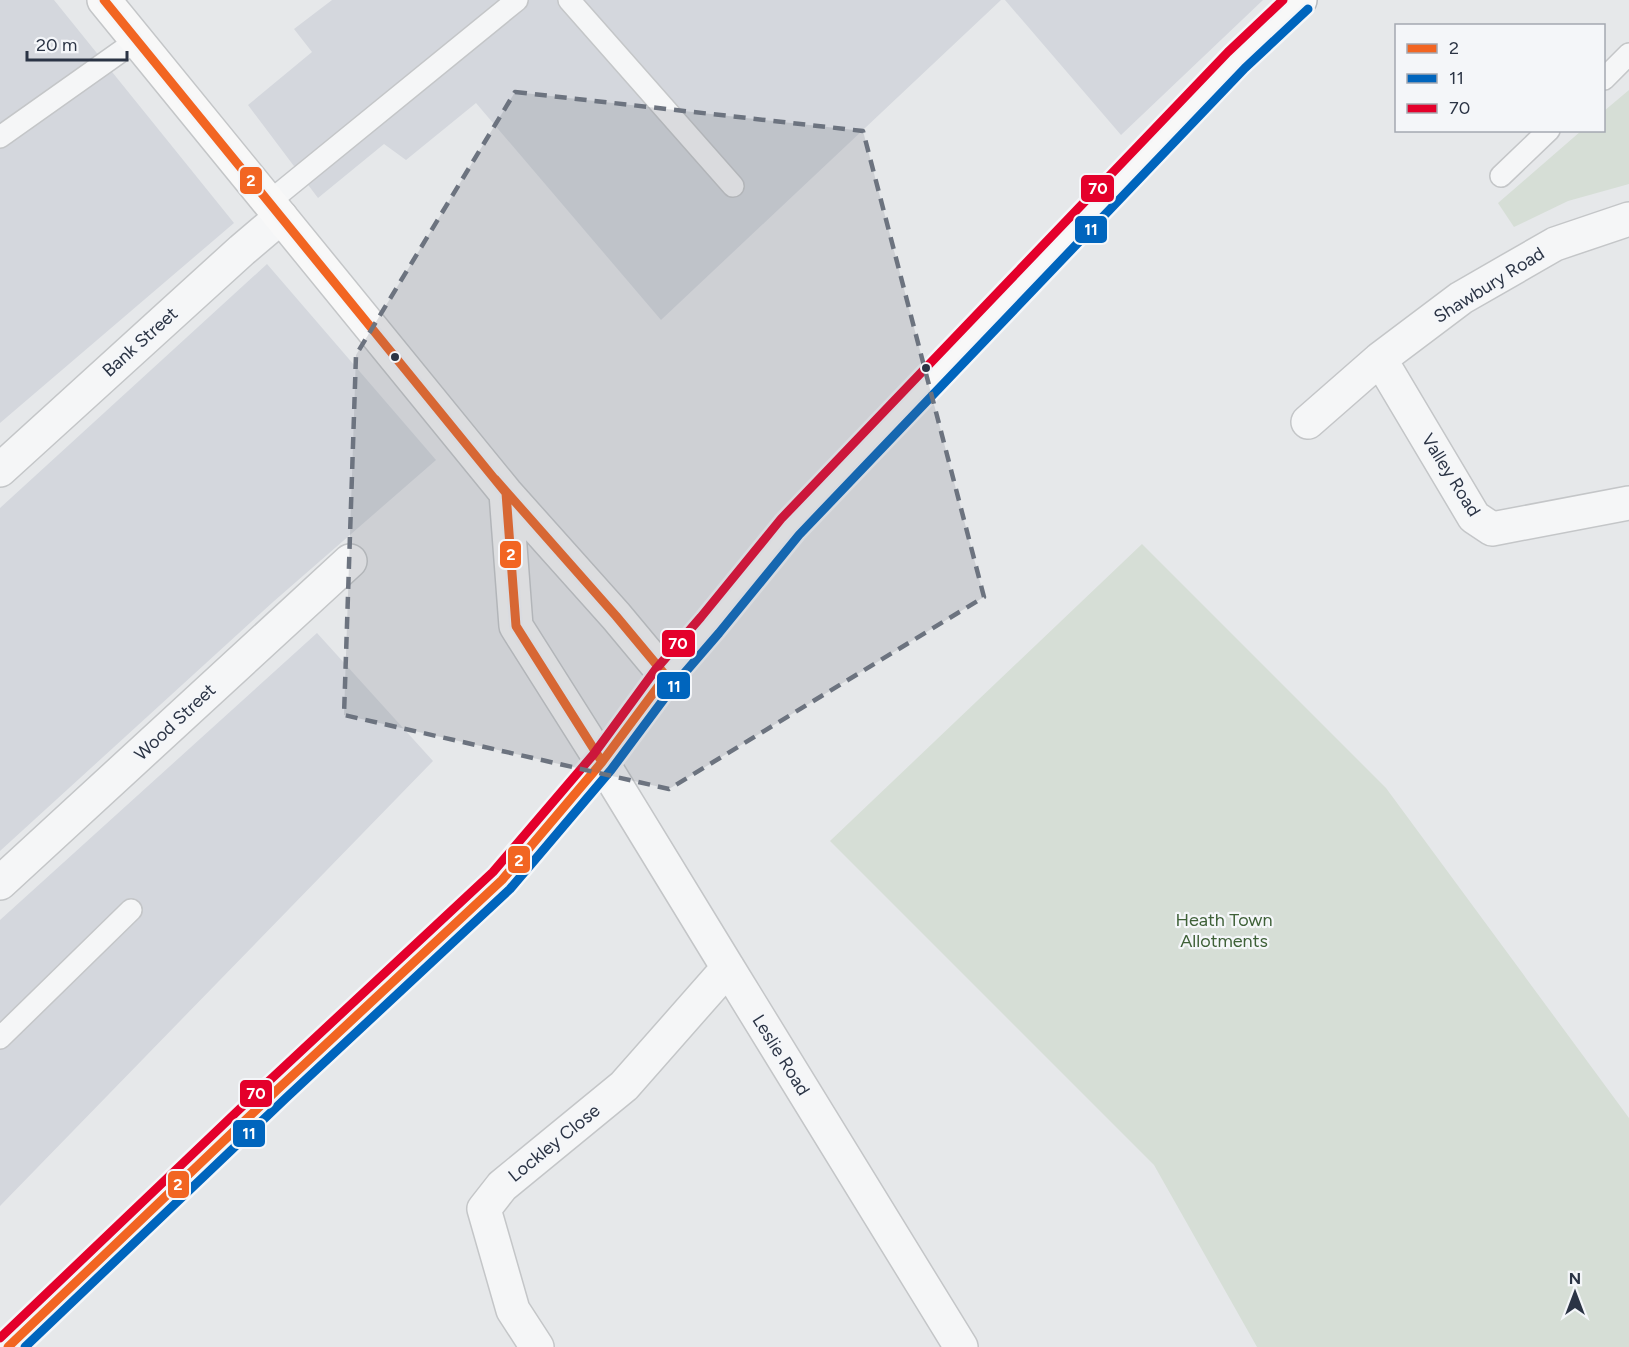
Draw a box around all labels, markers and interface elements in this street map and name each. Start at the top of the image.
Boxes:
scale bar [27,24,128,62]
legend [1395,24,1605,132]
text: 20 m [36,34,77,56]
text: 2 [1449,37,1459,59]
text: 11 [1449,67,1464,89]
text: 70 [1449,97,1470,119]
line badge: 2 [239,166,263,195]
text: 2 [246,171,256,190]
line badge: 70 [1080,174,1115,203]
text: 70 [1088,179,1108,198]
line badge: 11 [1074,215,1108,244]
text: 11 [1084,220,1098,239]
street label: Shawbury Road [1430,242,1548,328]
street label: Bank Street [98,302,182,382]
unlabelled marker [389,351,401,363]
unlabelled marker [920,362,932,374]
street label: Valley Road [1417,429,1485,521]
line badge: 2 [499,540,522,569]
text: 2 [506,545,516,564]
line badge: 70 [661,629,696,658]
text: 70 [668,634,688,653]
line badge: 11 [656,671,691,700]
text: 11 [667,677,681,696]
street label: Wood Street [130,679,220,765]
line badge: 2 [507,845,531,874]
text: 2 [514,851,524,870]
park label: Heath Town Allotments [1175,909,1273,952]
street label: Leslie Road [747,1010,815,1100]
line badge: 70 [239,1079,273,1108]
text: 70 [246,1084,266,1103]
street label: Lockley Close [504,1099,604,1187]
line badge: 11 [232,1119,266,1148]
text: 11 [242,1124,256,1143]
line badge: 2 [167,1170,190,1199]
text: 2 [173,1175,183,1194]
north arrow [1545,1263,1605,1323]
text: N [1569,1269,1581,1288]

